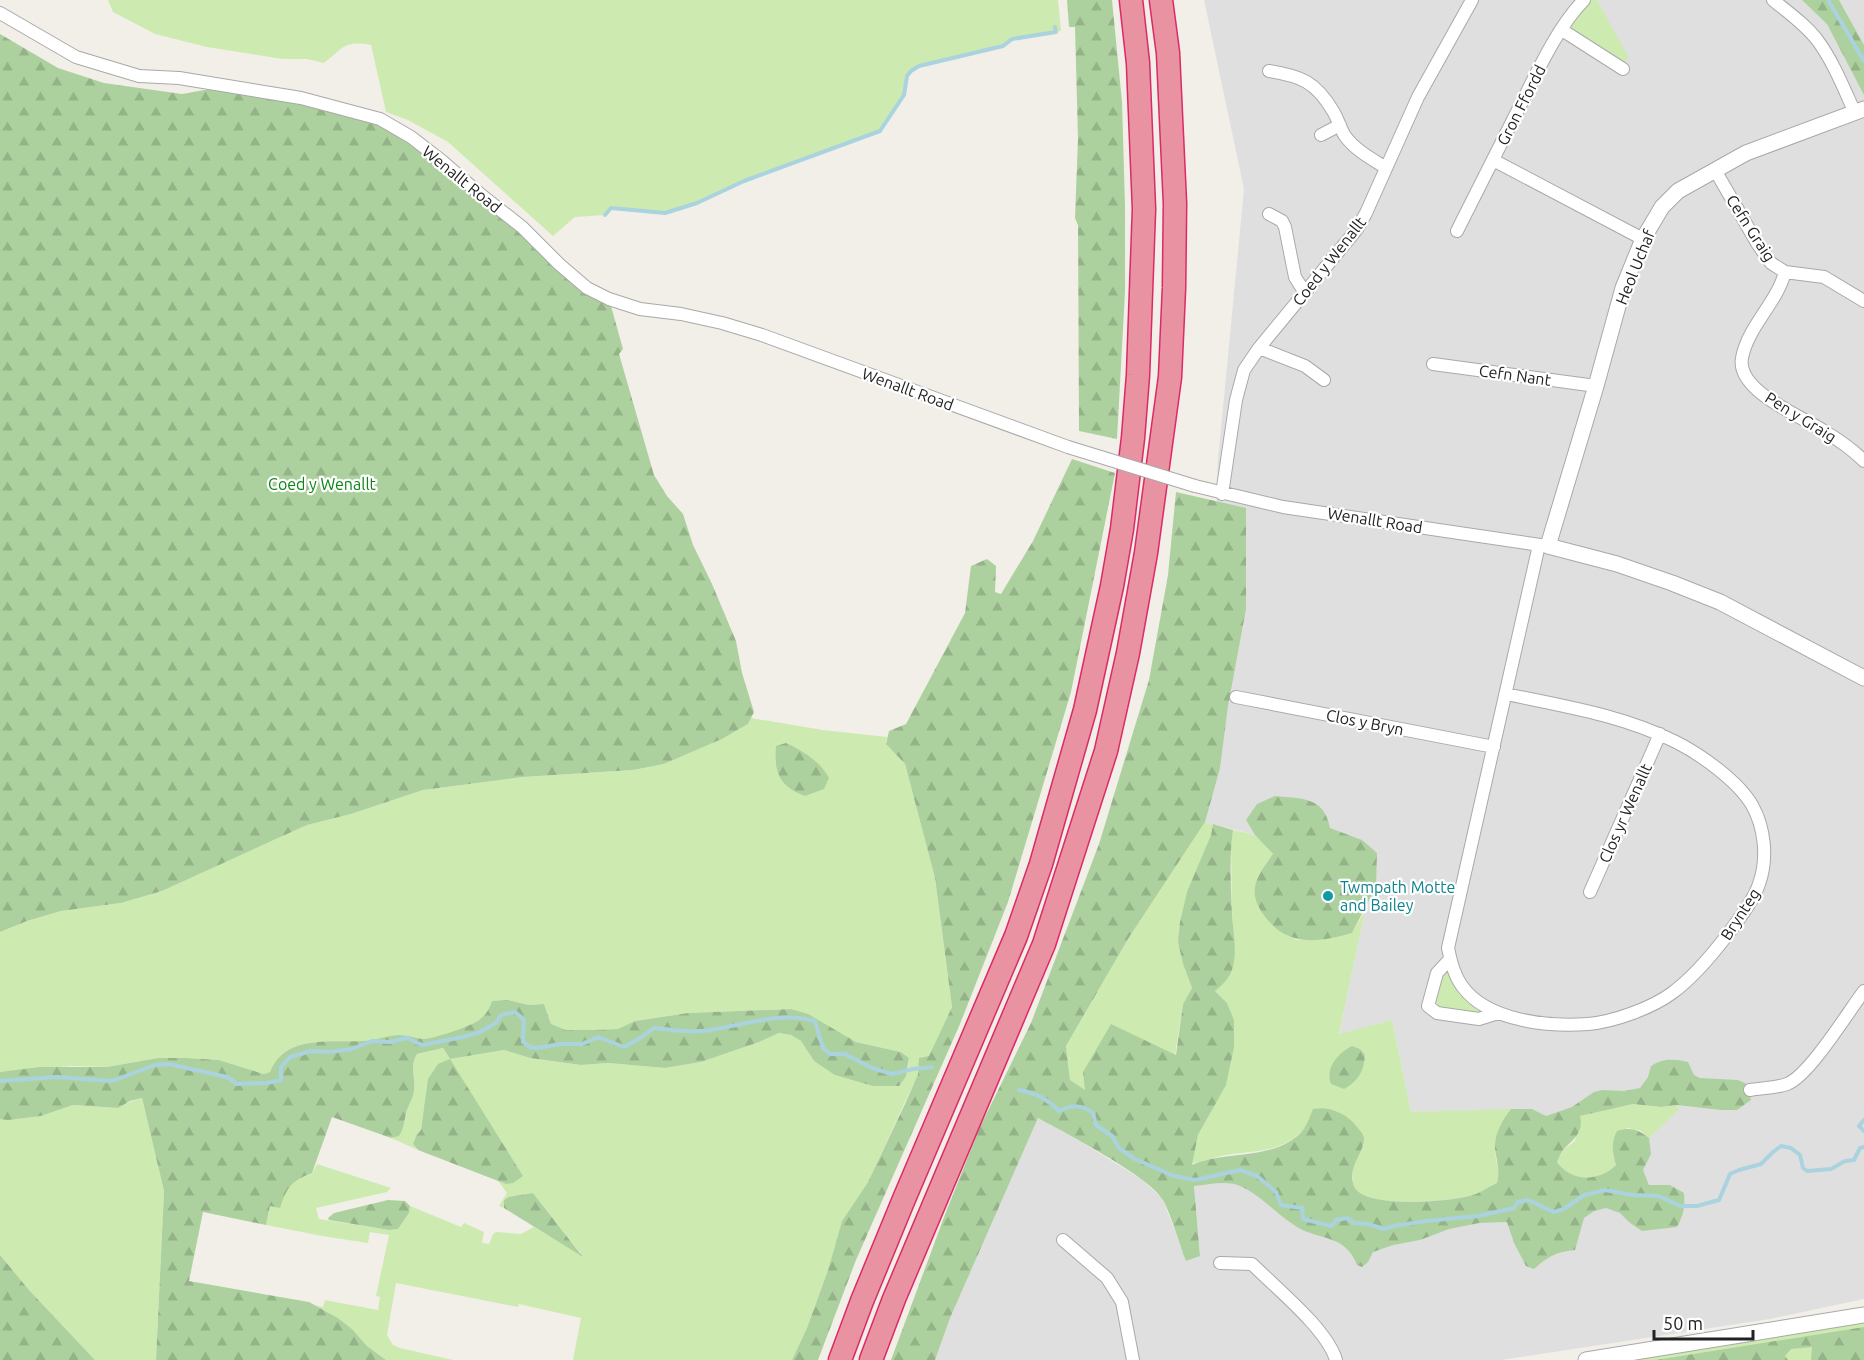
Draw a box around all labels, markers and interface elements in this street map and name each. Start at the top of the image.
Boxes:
street label: Gron Ffordd [1493,62,1549,148]
street label: Wenallt Road [419,142,505,216]
street label: Cefn Graig [1723,191,1779,265]
street label: Coed y Wenallt [1289,212,1370,309]
street label: Heol Uchaf [1612,226,1658,307]
street label: Cefn Nant [1478,361,1553,389]
street label: Wenallt Road [860,364,956,414]
street label: Pen y Graig [1762,388,1840,446]
park label: Coed y Wenallt [268,475,377,493]
street label: Wenallt Road [1326,504,1424,536]
street label: Clos y Bryn [1325,706,1405,738]
street label: Clos yr Wenallt [1595,760,1655,865]
place label: Twmpath Motte and Bailey [1340,878,1455,914]
street label: Brynteg [1717,885,1763,943]
marker: Twmpath Motte and Bailey [1321,889,1335,903]
scale bar [1654,1303,1753,1341]
text: 50 m [1663,1313,1703,1333]

